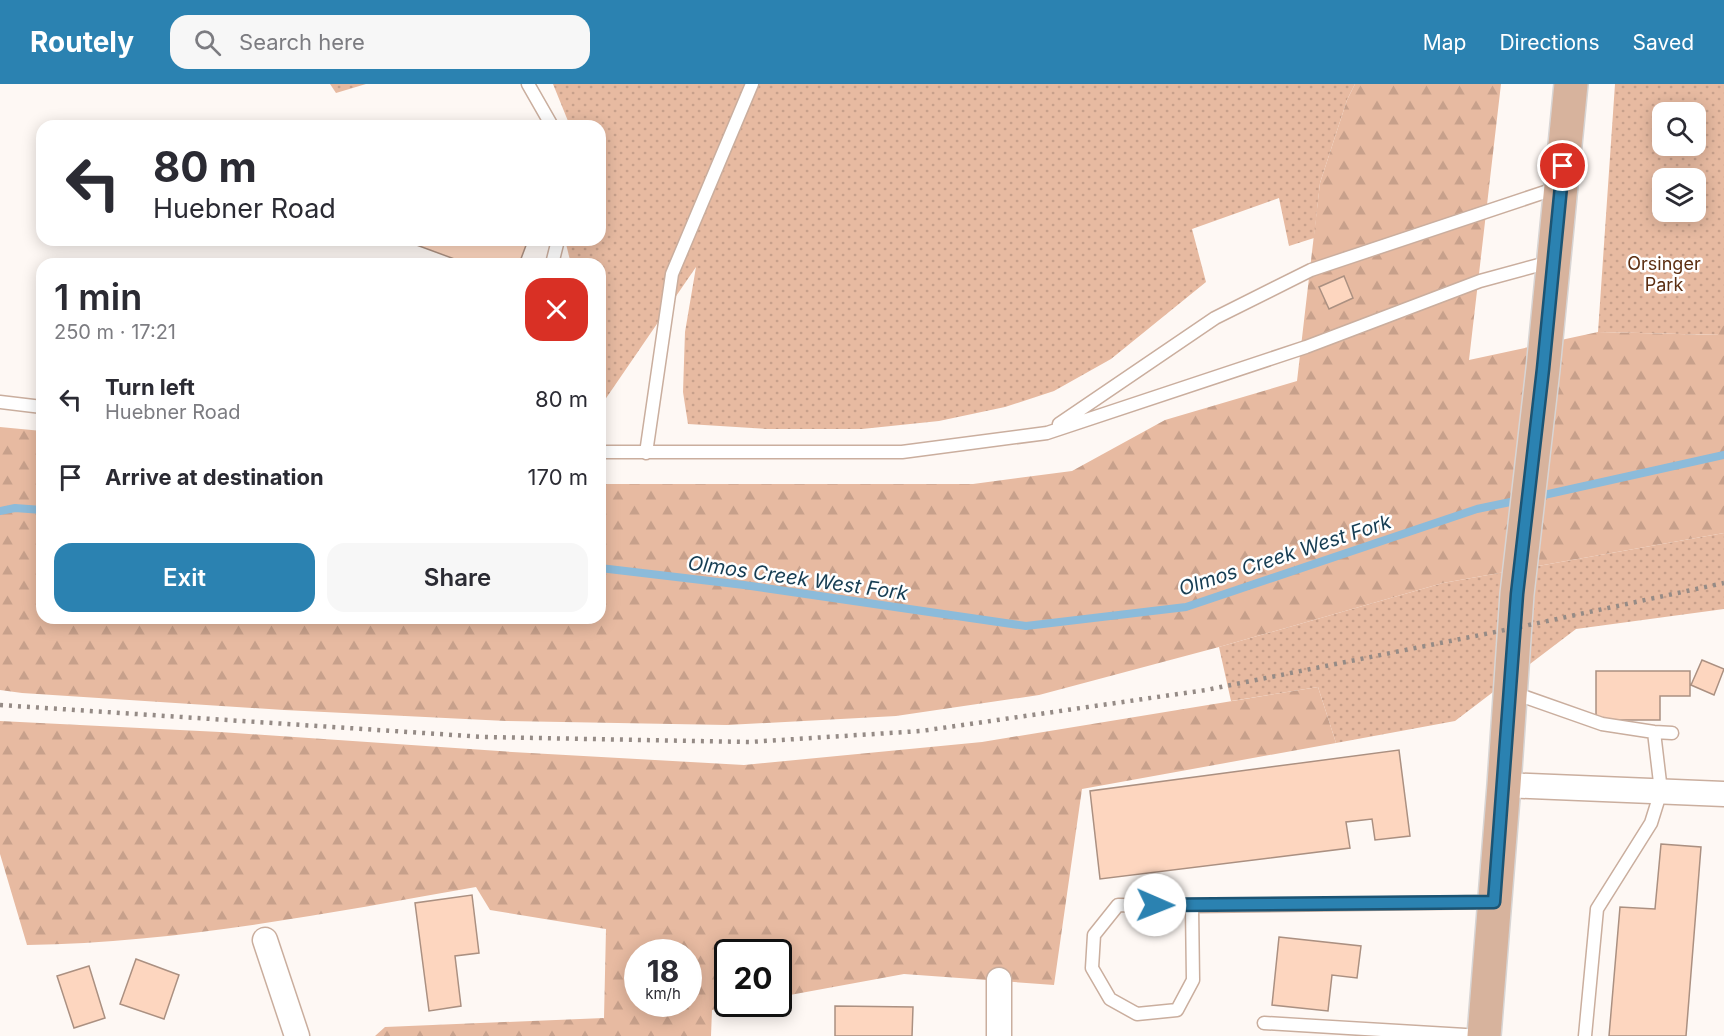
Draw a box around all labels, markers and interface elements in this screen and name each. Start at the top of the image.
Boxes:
search box [170,15,590,69]
text: Routely [30,25,134,59]
icon: search [191,26,224,59]
text: Search here [239,29,365,55]
text: Map [1423,30,1466,55]
text: Directions [1499,30,1600,55]
text: Saved [1633,30,1694,55]
map controls [1652,102,1706,222]
button: search [1652,102,1706,156]
pin [1537,140,1588,191]
text: 80 m [153,141,257,192]
icon: left [54,144,132,222]
icon: arrive [1546,149,1579,182]
button: layers [1652,168,1706,222]
text: Huebner Road [153,192,336,225]
park label: Orsinger Park [1627,253,1701,295]
text: 1 min [54,275,142,319]
button: close [525,278,588,341]
text: 250 m · 17:21 [54,320,176,344]
text: Turn left [105,374,195,400]
icon: left [54,383,87,416]
text: 80 m [535,386,588,412]
text: Huebner Road [105,400,240,424]
icon: arrive [54,461,87,494]
text: Arrive at destination [105,464,324,490]
text: 170 m [528,464,588,490]
water label: Olmos Creek West Fork [1176,509,1395,601]
button: Exit [54,543,315,612]
button: Share [327,543,588,612]
water label: Olmos Creek West Fork [686,551,911,605]
position arrow [1123,873,1187,937]
speed limit sign: 20 [714,939,792,1017]
text: 18 [647,953,679,989]
text: km/h [645,984,681,1003]

